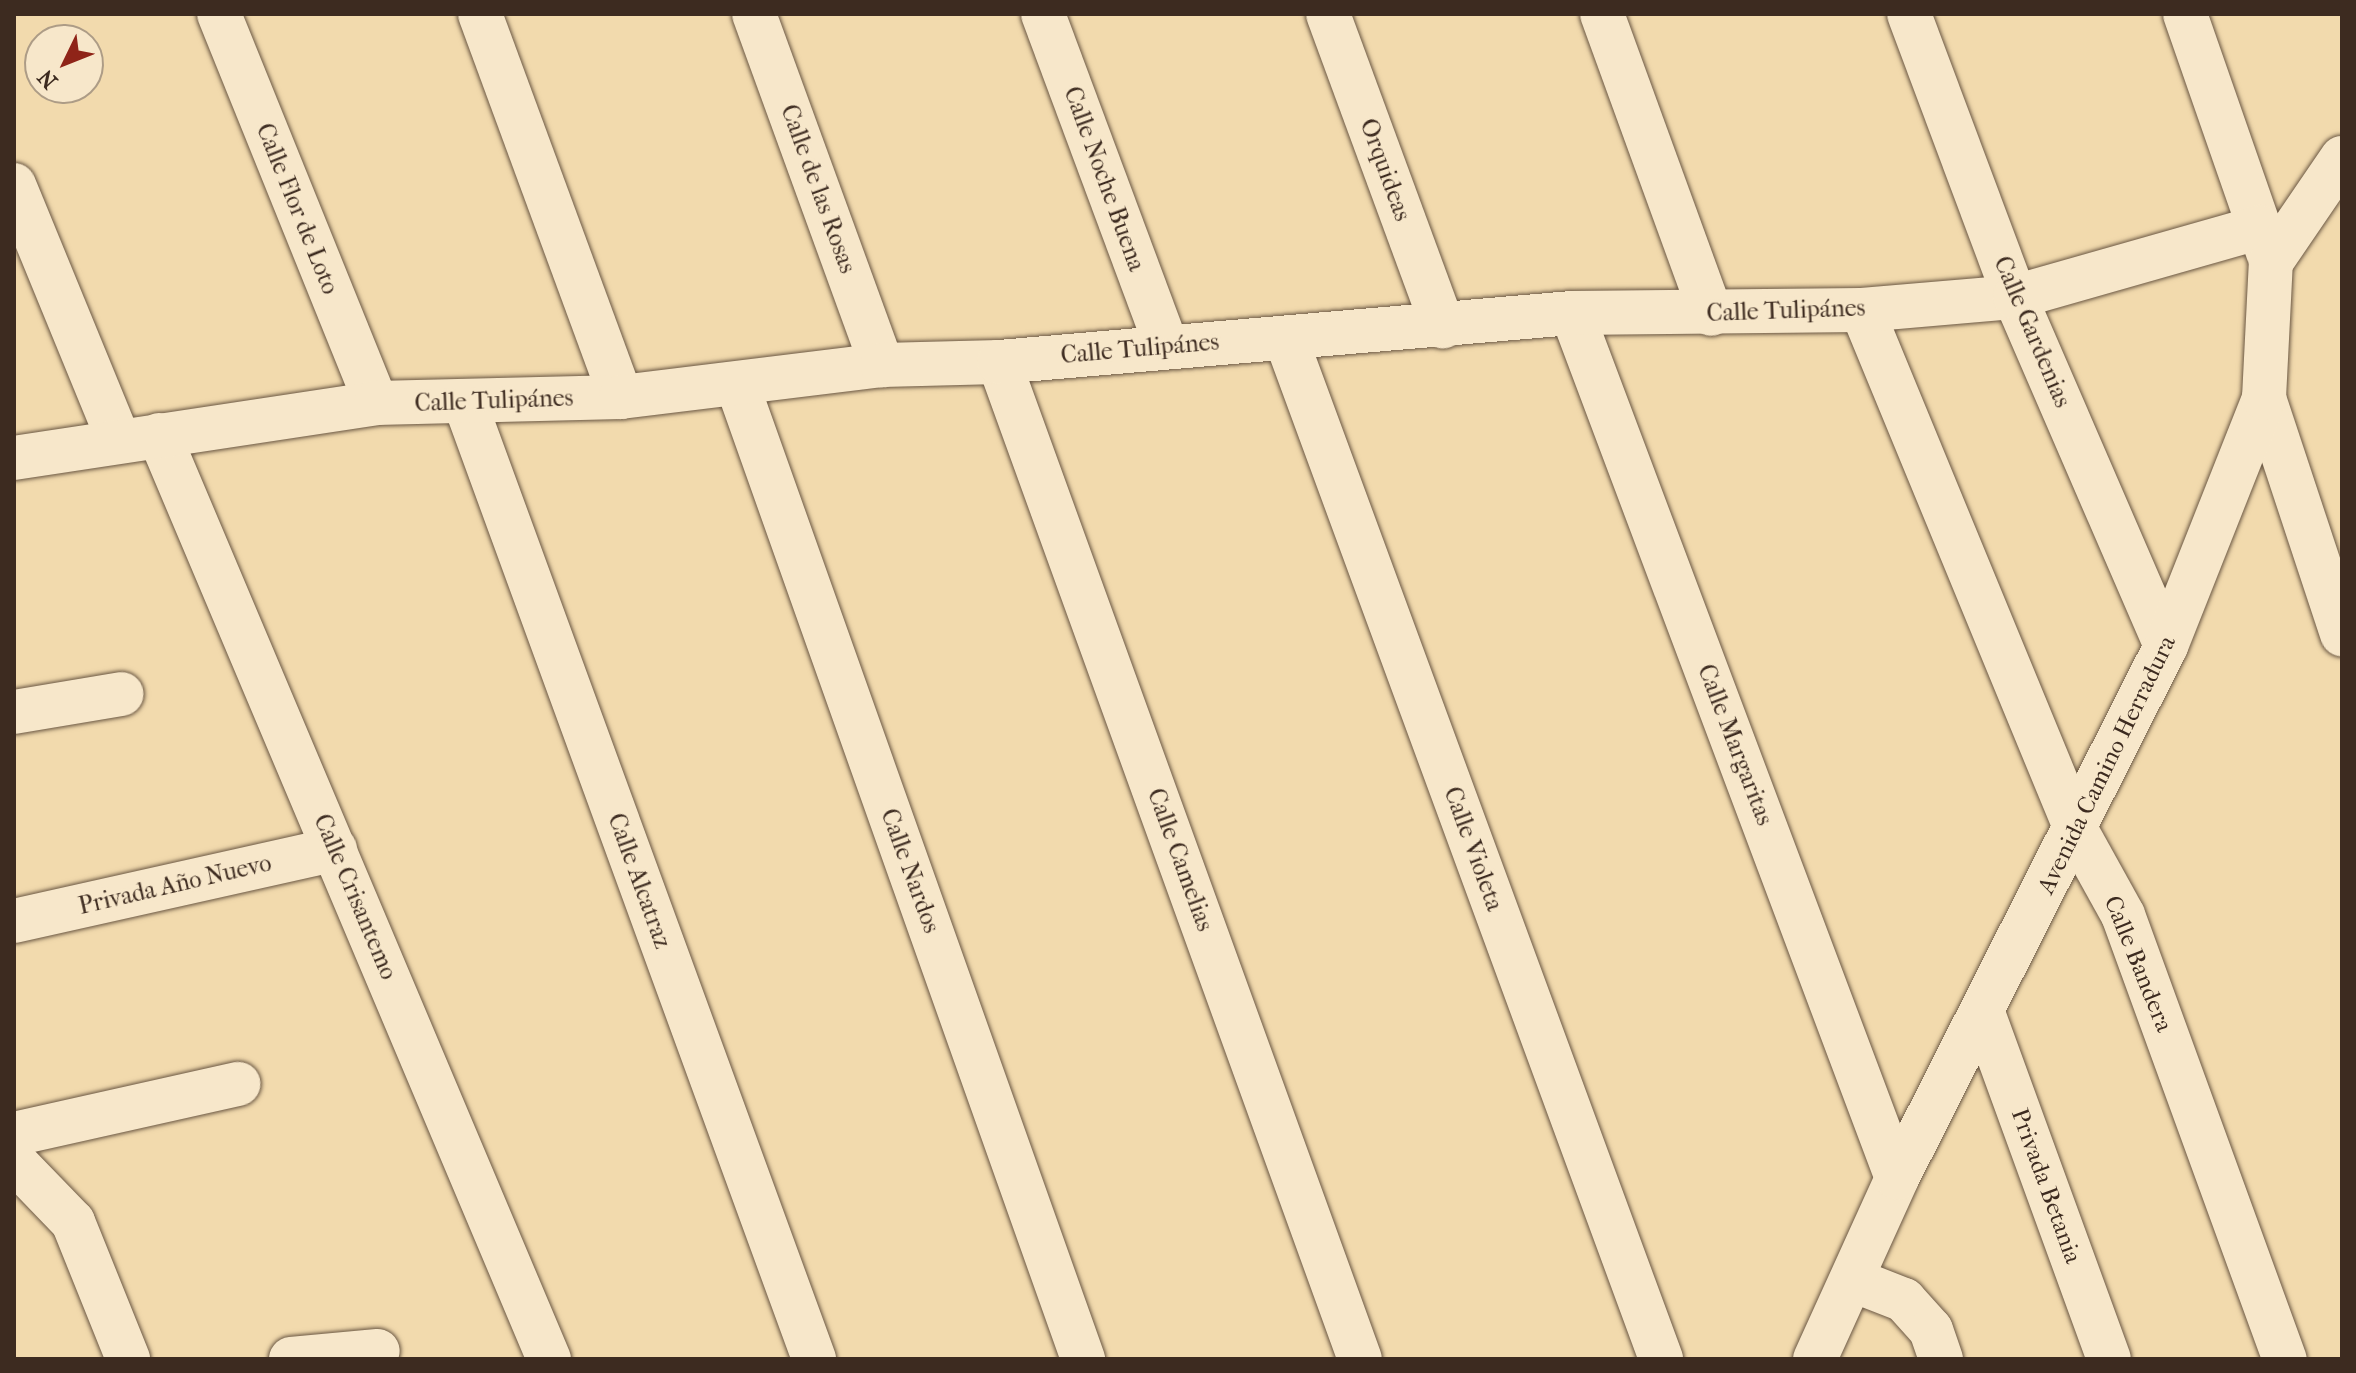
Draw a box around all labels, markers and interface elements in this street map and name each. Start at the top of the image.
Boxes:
north arrow [24,24,104,104]
text: N [33,64,63,94]
street label: Calle Noche Buena [1057,83,1151,275]
street label: Calle de las Rosas [774,101,862,277]
street label: Orquideas [1353,115,1417,225]
street label: Calle Flor de Loto [250,119,344,299]
street label: Calle Gardenias [1987,252,2077,412]
street label: Calle Tulipánes [1706,294,1866,328]
street label: Calle Tulipánes [1060,328,1220,370]
street label: Calle Tulipánes [414,384,574,418]
street label: Avenida Camino Herradura [2032,631,2182,899]
street label: Calle Margaritas [1691,660,1779,830]
street label: Calle Violeta [1437,783,1509,915]
street label: Calle Camelias [1141,785,1219,935]
street label: Calle Nardos [874,805,946,937]
street label: Calle Crisantemo [307,810,403,984]
street label: Calle Alcatraz [601,810,677,952]
street label: Privada Año Nuevo [76,849,274,921]
street label: Calle Bandera [2098,892,2178,1036]
street label: Privada Betania [2005,1105,2087,1267]

